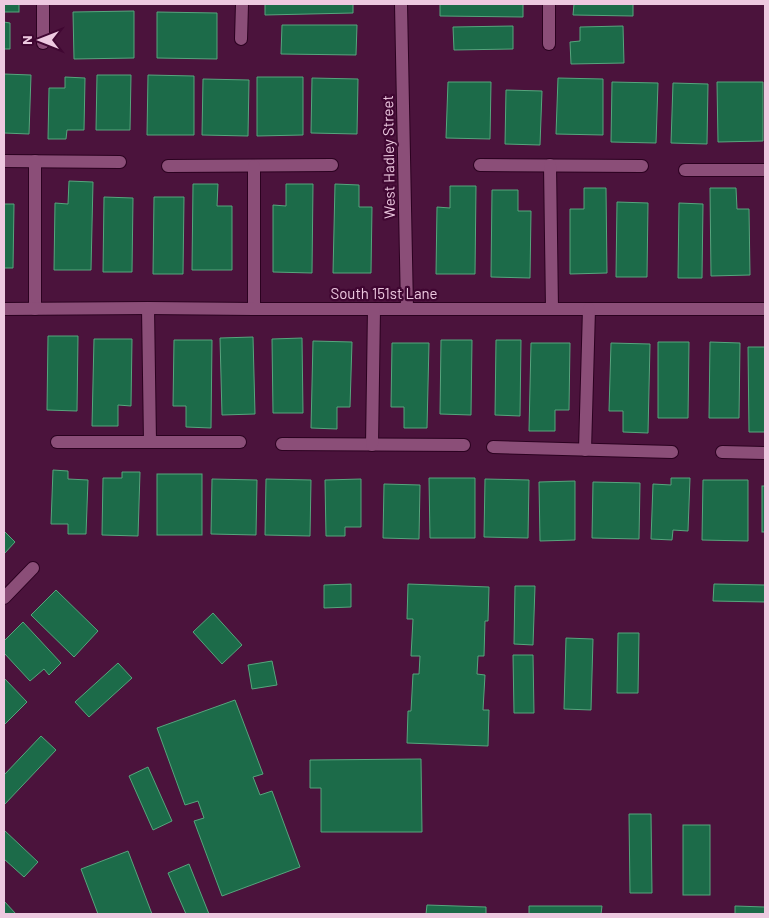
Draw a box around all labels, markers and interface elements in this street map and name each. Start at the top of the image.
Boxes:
north arrow [15,15,65,65]
text: N [18,35,35,45]
street label: West Hadley Street [378,95,398,219]
street label: South 151st Lane [330,284,438,302]

